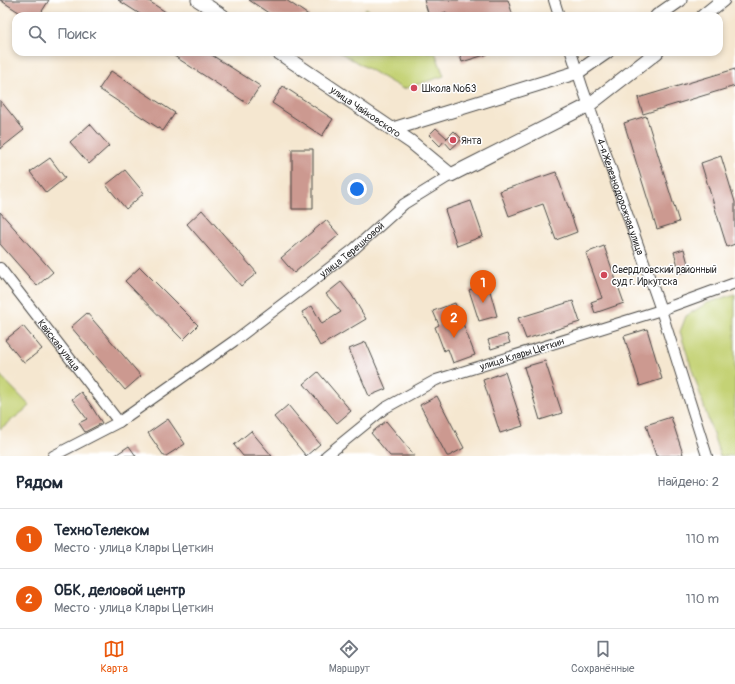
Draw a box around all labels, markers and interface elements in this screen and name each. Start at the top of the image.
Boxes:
search box [12,12,723,56]
icon: search [26,23,48,45]
text: Поиск [58,25,97,44]
marker: Школа №63 [409,83,419,93]
place label: Школа №63 [422,83,477,95]
street label: улица Чайковского [327,84,403,141]
marker: Янта [448,135,458,145]
place label: Янта [461,135,482,147]
street label: 4-я Железнодорожная улица [594,137,646,257]
your location [347,179,367,199]
street label: улица Терешковой [317,220,387,281]
place label: Свердловский районный суд г. Иркутска [612,264,717,288]
pin: 1 [470,270,496,303]
marker: Свердловский районный суд г. Иркутска [599,270,609,280]
pin: 2 [441,305,467,338]
street label: Кайская улица [35,317,82,374]
street label: улица Клары Цеткин [477,336,566,373]
text: Рядом [16,472,63,493]
text: Найдено: 2 [657,474,719,490]
text: ТехноТелеком [54,521,149,540]
text: 1 [26,531,32,547]
text: 110 m [686,531,719,547]
text: Место · улица Клары Цеткин [54,540,213,556]
text: ОБК, деловой центр [54,581,185,600]
text: 2 [25,591,33,607]
text: 110 m [686,591,719,607]
text: Место · улица Клары Цеткин [54,600,213,616]
tab: Карта [100,638,128,675]
tab: Маршрут [329,638,370,675]
tab: Сохранённые [571,638,635,675]

